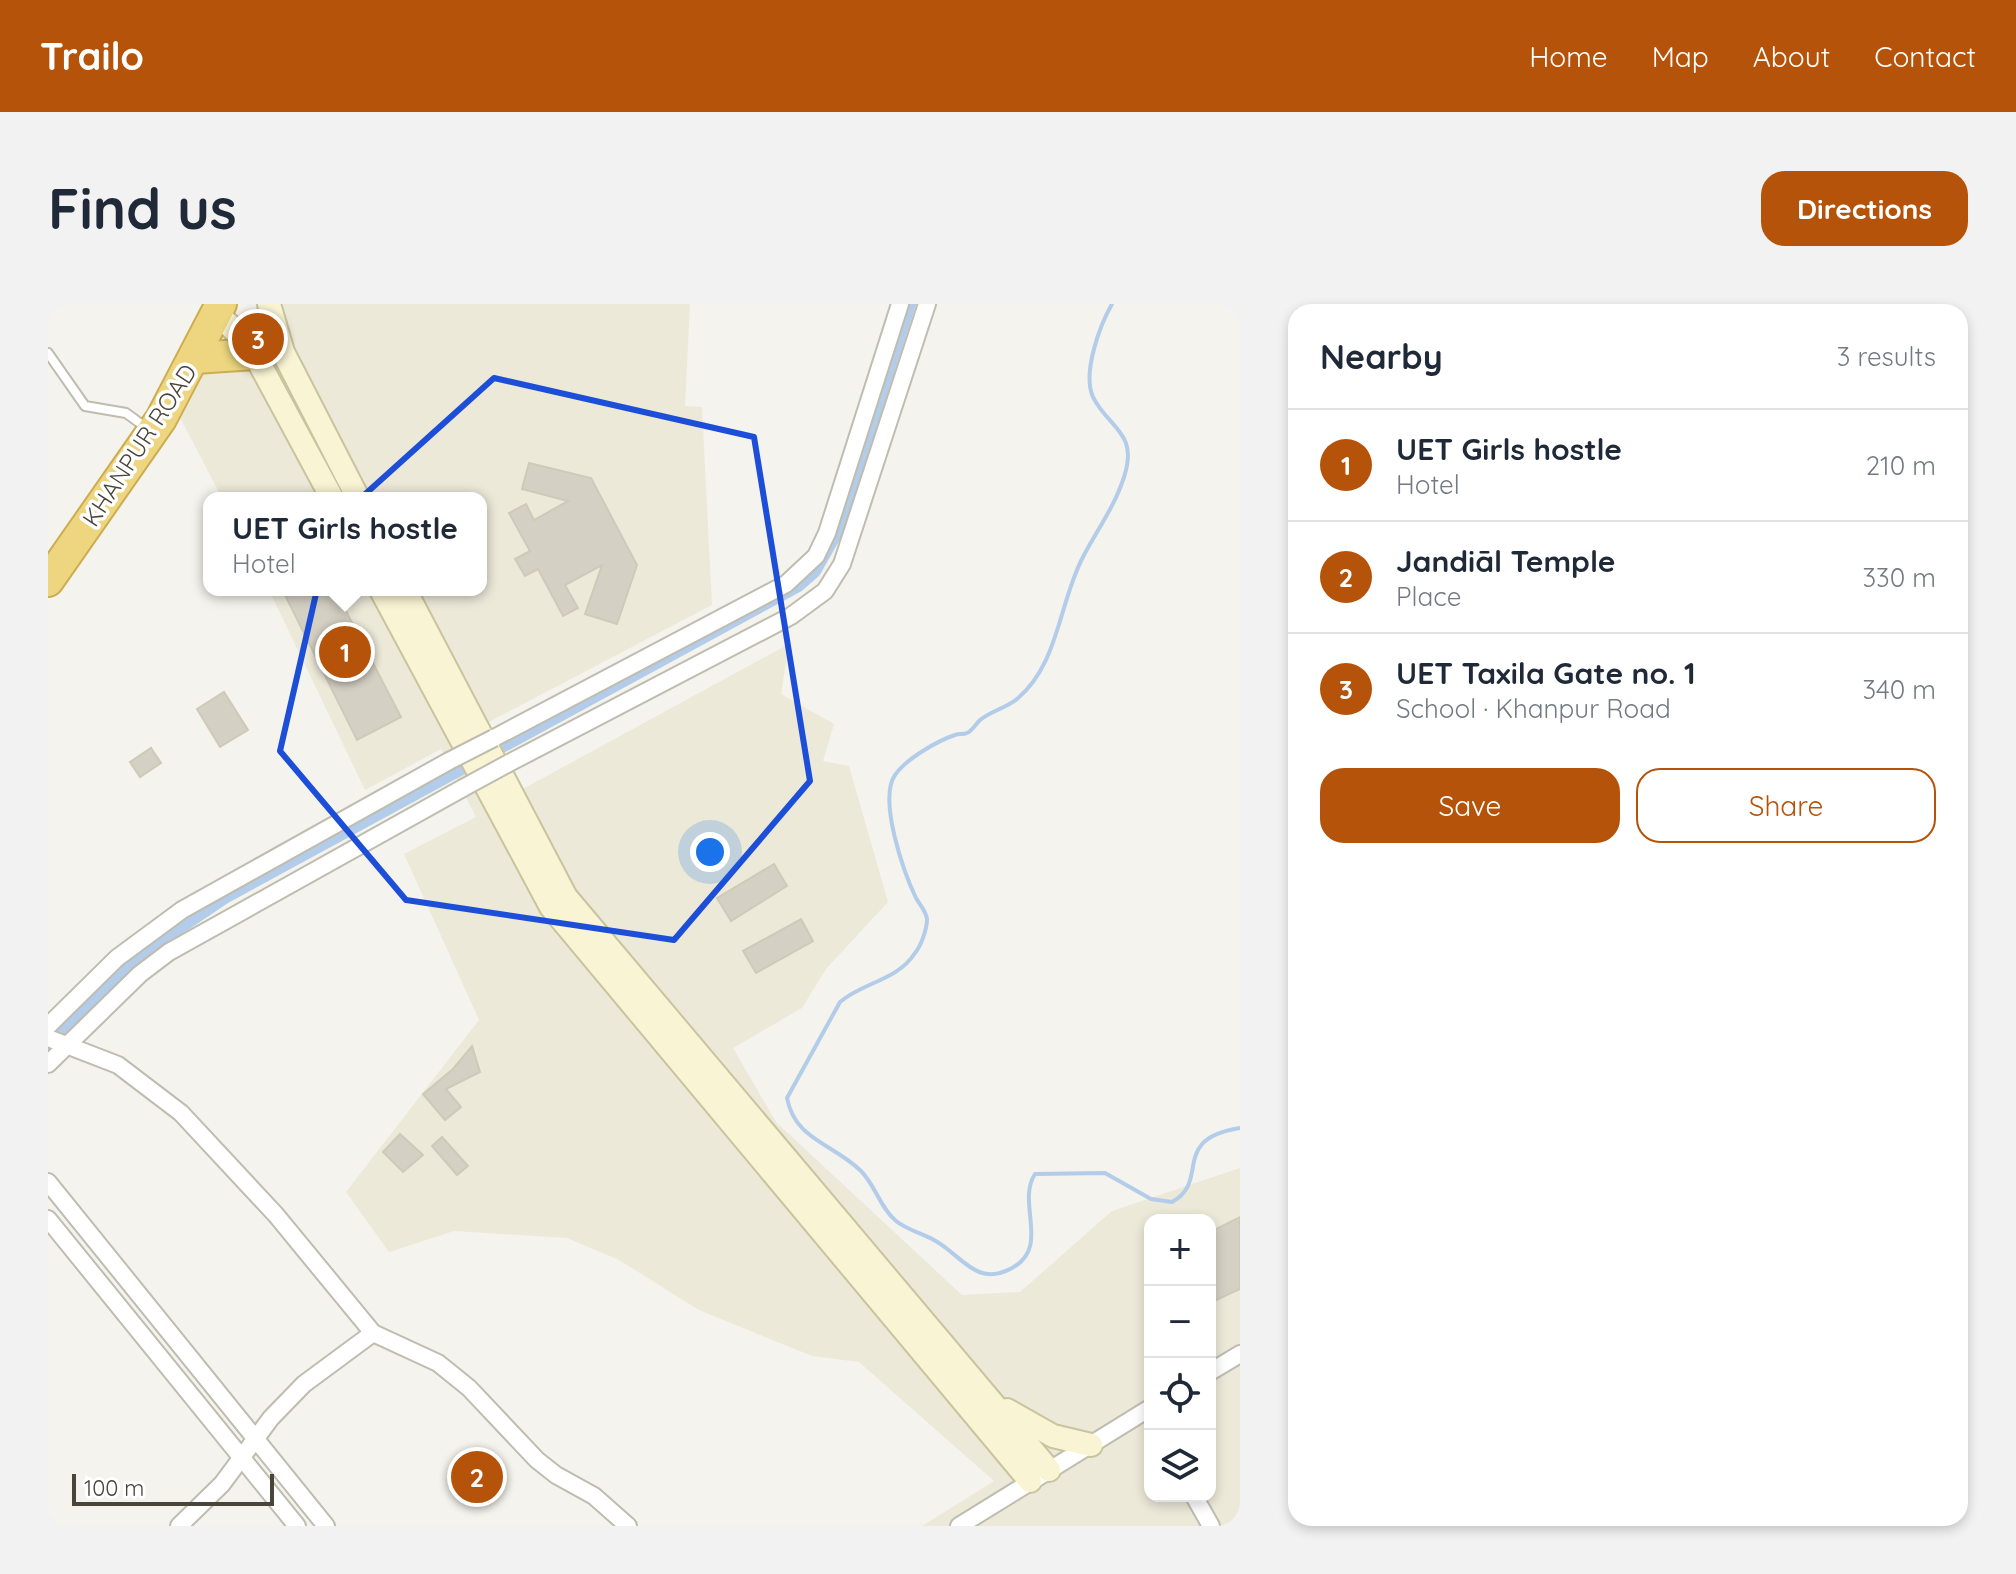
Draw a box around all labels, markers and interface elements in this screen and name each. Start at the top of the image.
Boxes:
text: Trailo [40,32,144,80]
text: Home [1529,39,1608,74]
text: Map [1652,39,1709,74]
text: About [1753,39,1830,74]
text: Contact [1874,39,1976,74]
button: Directions [1761,171,1968,246]
text: Find us [48,173,237,243]
pin: 3 [232,309,284,369]
text: Nearby [1320,335,1443,378]
text: 3 results [1837,340,1936,373]
street label: KHANPUR ROAD [75,358,203,532]
text: UET Girls hostle [1396,430,1622,468]
text: 1 [1341,449,1351,482]
text: 210 m [1866,449,1936,482]
text: Hotel [1396,468,1460,501]
popup [203,492,487,596]
text: UET Girls hostle [232,509,458,547]
text: Jandiāl Temple [1396,542,1615,580]
text: Hotel [232,547,296,580]
text: 2 [1339,561,1353,594]
text: 330 m [1862,561,1936,594]
text: Place [1396,580,1461,613]
pin: 1 [319,622,371,682]
text: UET Taxila Gate no. 1 [1396,654,1696,692]
text: 3 [1339,673,1353,706]
text: 340 m [1862,673,1936,706]
text: School · Khanpur Road [1396,692,1671,725]
button: Save [1320,768,1620,843]
button: Share [1636,768,1936,843]
your location [690,832,730,872]
map controls [1144,1214,1216,1502]
button: + [1144,1214,1216,1286]
button: − [1144,1286,1216,1358]
button: locate [1144,1358,1216,1430]
button: layers [1144,1430,1216,1502]
pin: 2 [451,1447,503,1507]
scale bar [72,1470,274,1506]
text: 100 m [84,1474,144,1502]

